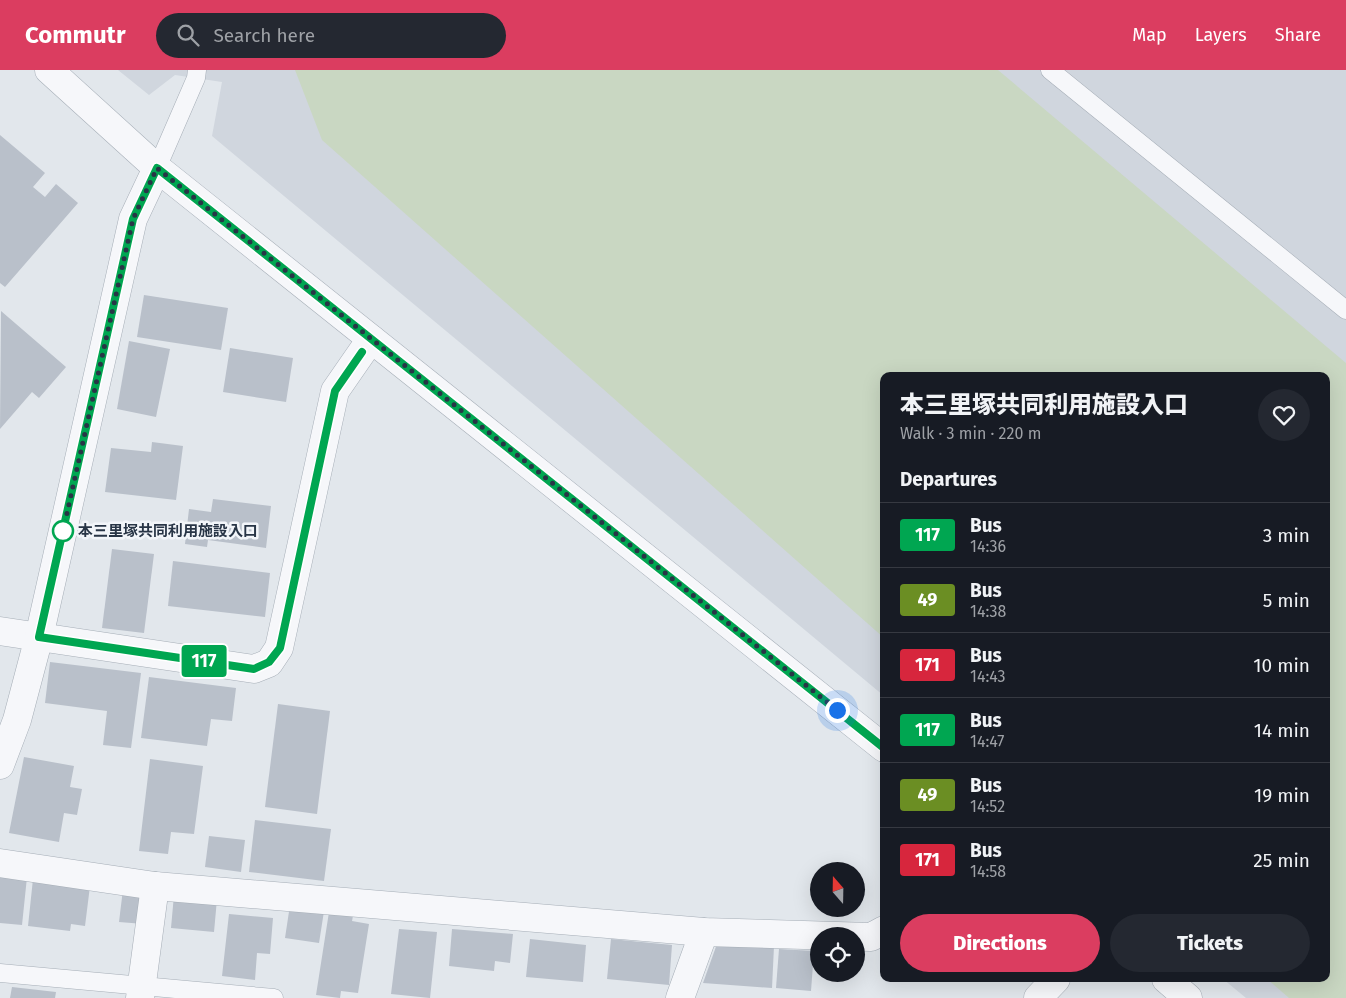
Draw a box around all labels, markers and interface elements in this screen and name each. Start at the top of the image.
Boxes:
search box [156,13,506,58]
text: Commutr [25,21,126,49]
icon: search [174,21,202,49]
text: Search here [214,24,315,47]
text: Map [1132,24,1167,46]
text: Layers [1195,24,1247,46]
text: Share [1275,24,1321,46]
button: heart [1258,389,1310,441]
text: 本三里塚共同利用施設入口 [900,391,1188,419]
text: Walk · 3 min · 220 m [900,424,1041,443]
text: Departures [900,468,997,491]
text: Bus [970,514,1002,537]
marker: 本三里塚共同利用施設入口 [52,520,74,542]
place label: 本三里塚共同利用施設入口 [78,522,258,540]
text: 117 [915,524,940,546]
text: 3 min [1263,524,1310,547]
text: 14:36 [970,537,1006,556]
text: Bus [970,579,1002,602]
text: 49 [918,589,937,611]
text: 5 min [1263,589,1310,612]
text: 14:38 [970,602,1006,621]
text: Bus [970,644,1002,667]
line badge: 117 [175,645,233,677]
text: 117 [192,650,216,672]
text: 171 [915,654,940,676]
text: 10 min [1253,654,1310,677]
text: 14:43 [970,667,1005,686]
your location [825,698,850,723]
text: Bus [970,709,1002,732]
text: 117 [915,719,940,741]
text: 14 min [1254,719,1310,742]
text: 14:47 [970,732,1004,751]
text: Bus [970,774,1002,797]
text: 49 [918,784,937,806]
text: 19 min [1254,784,1310,807]
text: 14:52 [970,797,1005,816]
text: Bus [970,839,1002,862]
text: 171 [915,849,940,871]
text: 25 min [1253,849,1310,872]
north arrow [810,862,865,918]
map controls [810,862,865,982]
text: 14:58 [970,862,1006,881]
button: Directions [900,914,1100,972]
button: Tickets [1110,914,1310,972]
button: locate [810,927,865,982]

